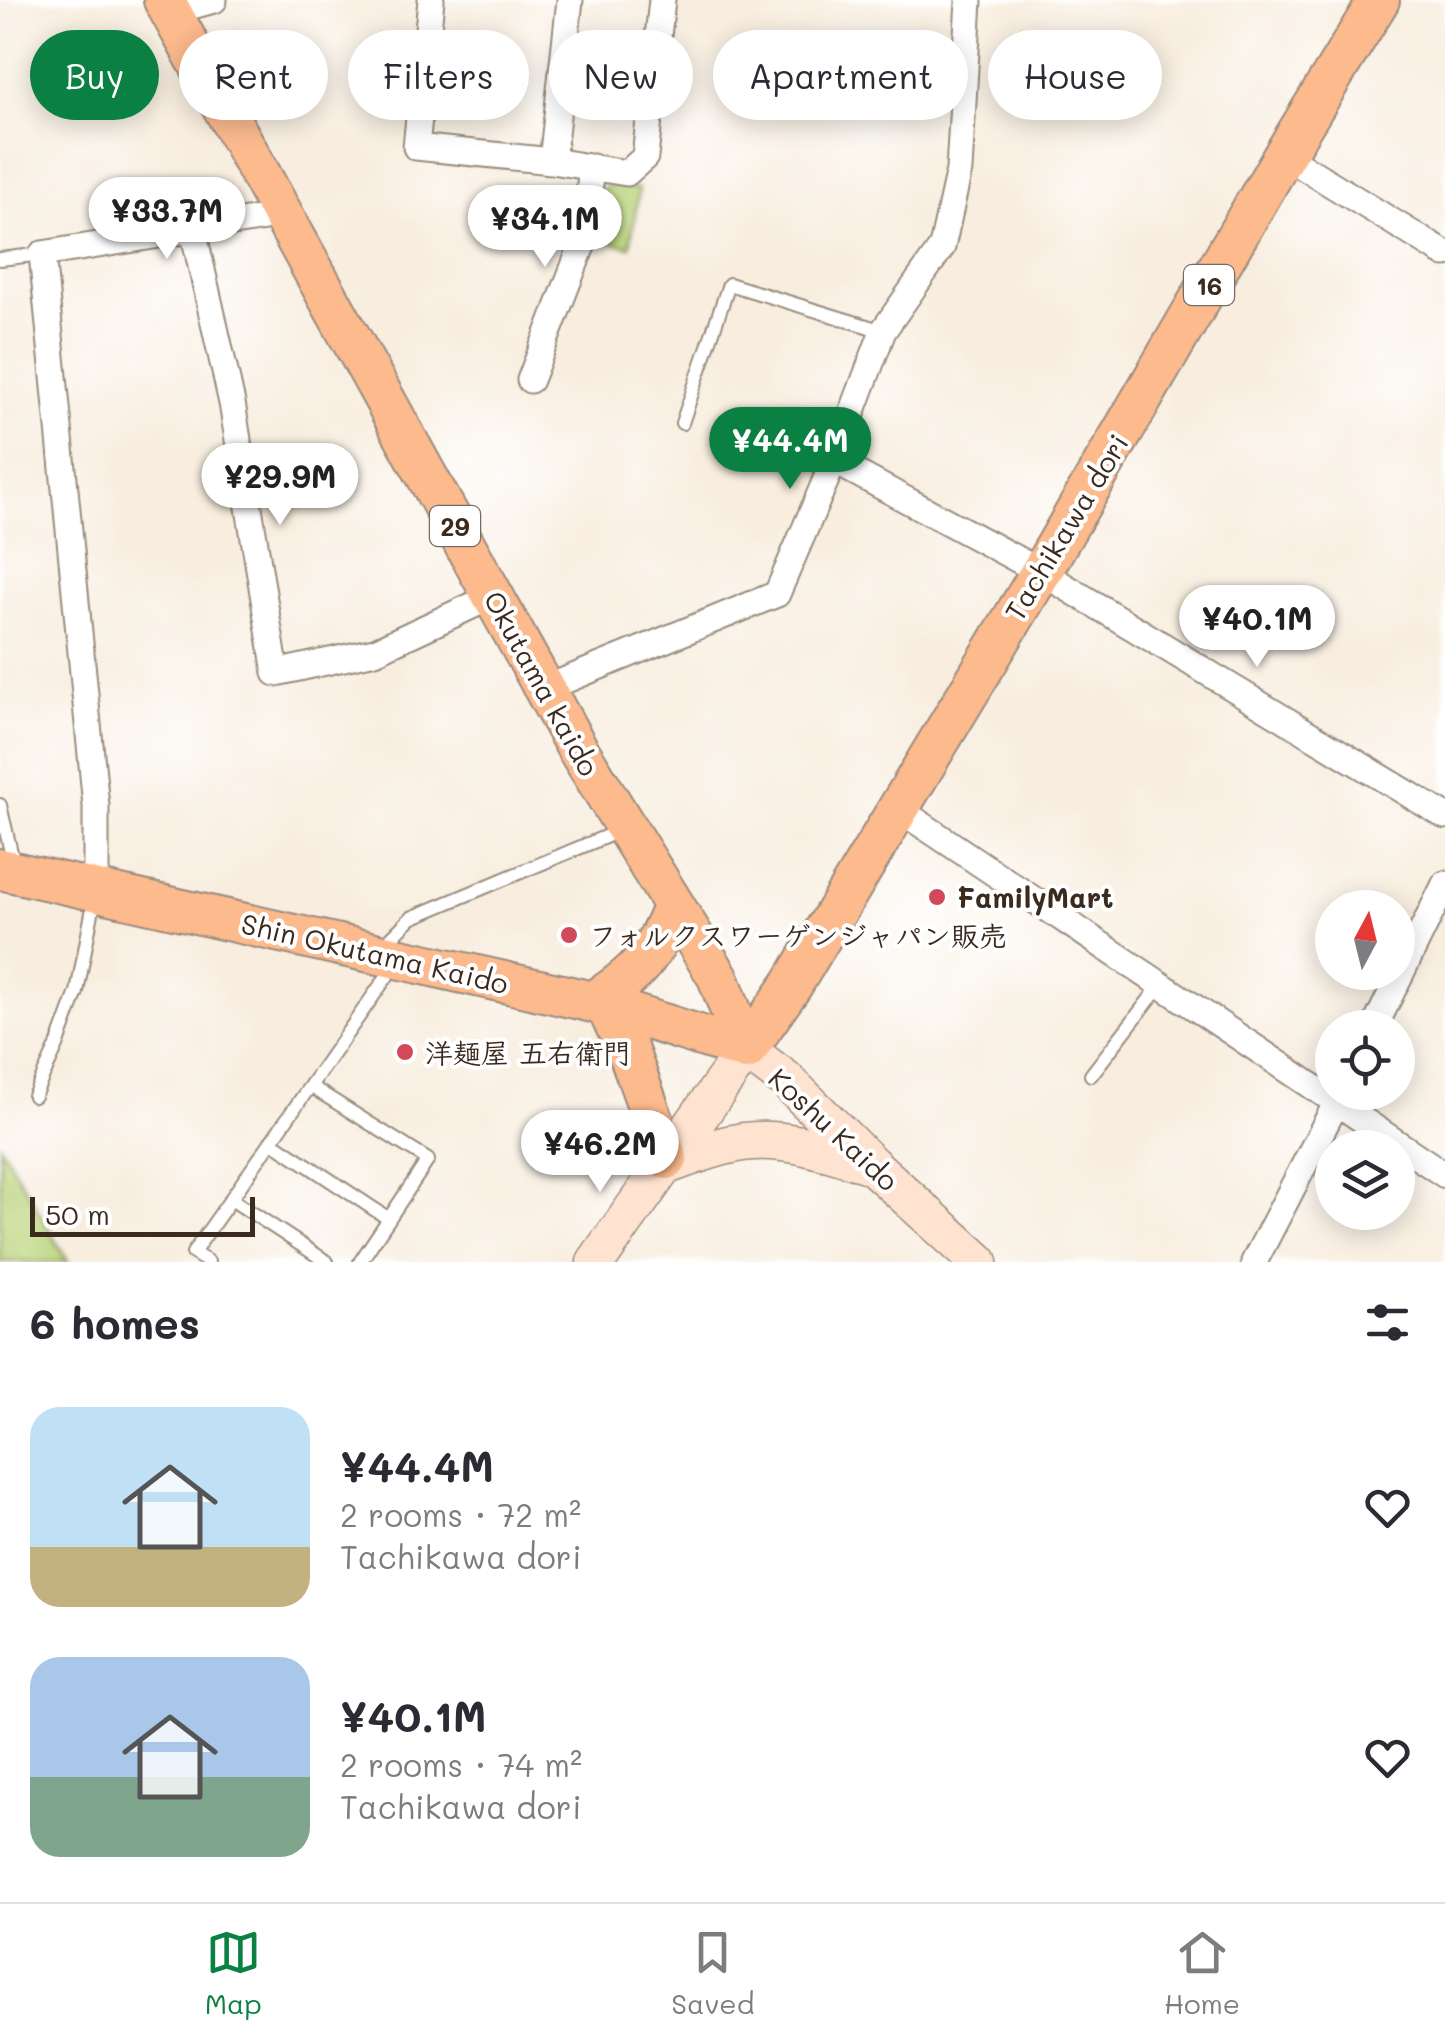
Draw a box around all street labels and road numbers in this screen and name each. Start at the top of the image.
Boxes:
road number: 16 [1184,265,1234,305]
street label: Tachikawa dori [996,427,1136,627]
road number: 29 [430,506,480,546]
street label: Okutama kaido [476,584,608,782]
street label: Shin Okutama Kaido [238,905,512,1001]
street label: Koshu Kaido [762,1060,906,1198]

